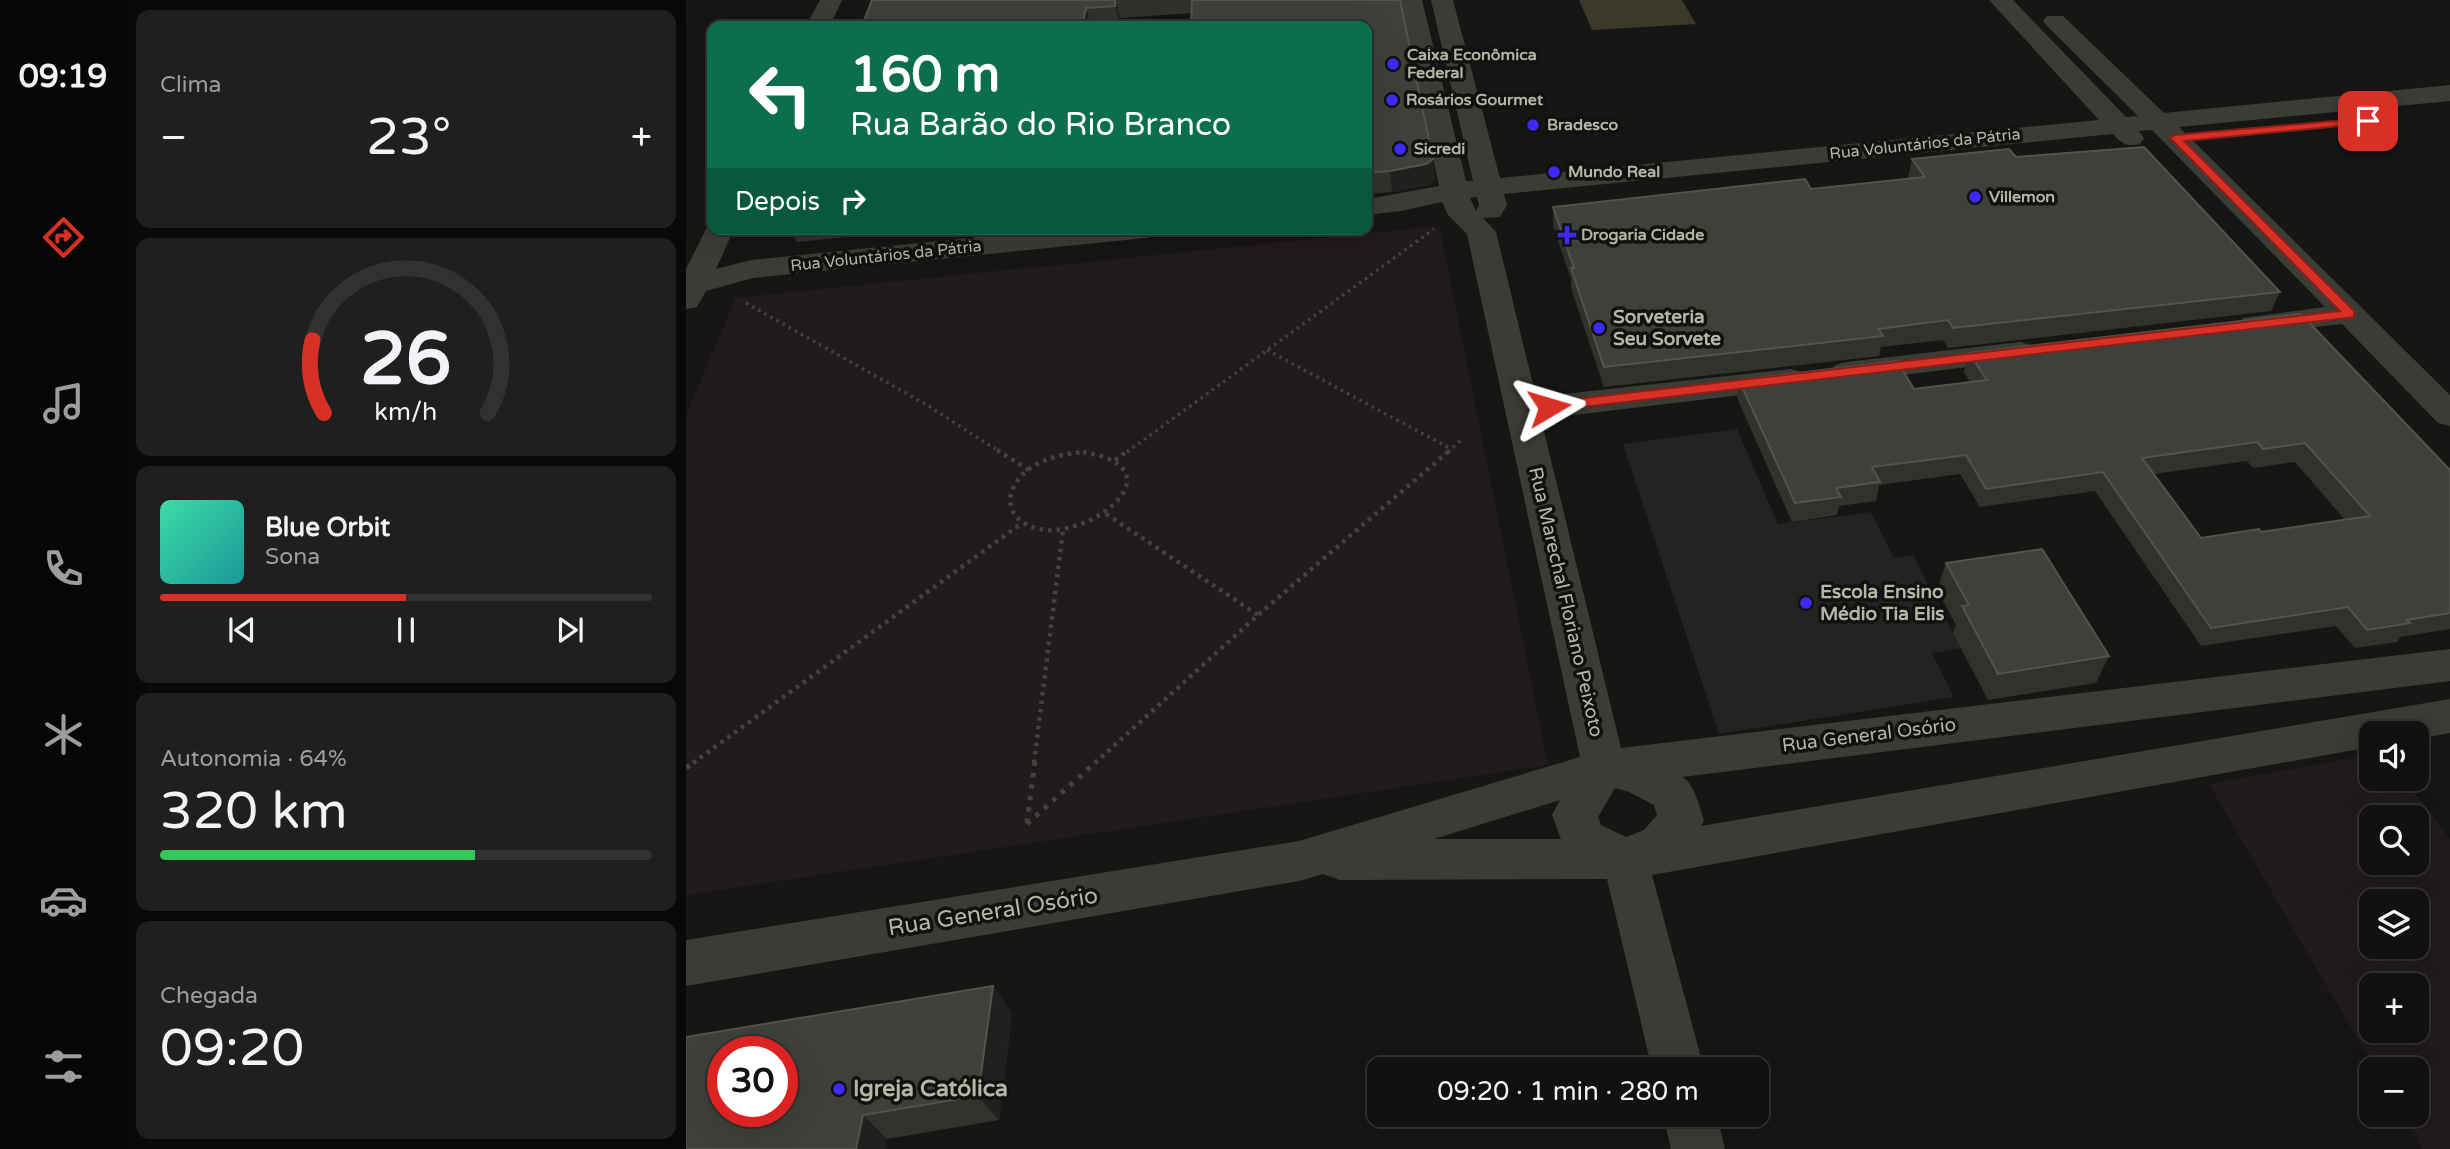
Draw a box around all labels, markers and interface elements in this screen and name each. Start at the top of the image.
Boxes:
place label: Caixa Econômica Federal [1407,45,1537,83]
text: 160 m [850,46,1000,105]
icon: left [735,49,826,140]
marker: Caixa Econômica Federal [1385,56,1401,72]
text: 09:19 [19,58,107,96]
text: Clima [160,71,221,99]
place label: Rosários Gourmet [1406,90,1544,110]
pin [2338,91,2398,151]
marker: Rosários Gourmet [1384,92,1400,108]
icon: arrive [2349,102,2387,140]
text: 23° [366,106,451,169]
text: Rua Barão do Rio Branco [850,106,1231,144]
text: − [160,115,187,161]
text: + [631,115,652,161]
place label: Bradesco [1547,115,1618,135]
marker: Bradesco [1525,117,1541,133]
street label: Rua Voluntários da Pátria [1829,124,2021,164]
place label: Sicredi [1414,139,1465,159]
marker: Sicredi [1392,141,1408,157]
place label: Mundo Real [1568,162,1660,182]
marker: Mundo Real [1546,164,1562,180]
icon: right [834,182,872,220]
text: Depois [735,186,820,217]
place label: Villemon [1989,187,2055,207]
marker: Villemon [1967,189,1983,205]
icon: directions [39,213,88,262]
place label: Drogaria Cidade [1581,225,1704,245]
marker: Drogaria Cidade [1559,227,1575,243]
street label: Rua Voluntários da Pátria [790,236,982,276]
place label: Sorveteria Seu Sorvete [1613,306,1721,350]
text: 26 [360,316,452,404]
marker: Sorveteria Seu Sorvete [1591,320,1607,336]
position arrow [1512,370,1586,444]
icon: music [39,379,88,428]
text: km/h [375,396,437,426]
street label: Rua Marechal Floriano Peixoto [1524,465,1608,739]
text: Blue Orbit [265,512,390,543]
text: Sona [265,543,320,571]
icon: phone [39,544,88,593]
place label: Escola Ensino Médio Tia Elis [1820,581,1945,625]
marker: Escola Ensino Médio Tia Elis [1798,595,1814,611]
icon: previous [223,611,261,649]
icon: pause [387,611,425,649]
icon: next [551,611,589,649]
icon: climate [39,710,88,759]
street label: Rua General Osório [1781,713,1957,757]
map controls [2359,721,2429,1127]
button: sound [2359,721,2429,791]
text: Autonomia · 64% [160,745,347,773]
text: 320 km [160,780,348,843]
button: search [2359,805,2429,875]
icon: car [39,876,88,925]
street label: Rua General Osório [886,882,1100,942]
button: layers [2359,889,2429,959]
button: + [2359,973,2429,1043]
text: Chegada [160,982,258,1010]
text: 09:20 [160,1017,304,1080]
speed limit sign: 30 [707,1036,798,1127]
icon: filters [39,1042,88,1091]
button: − [2359,1057,2429,1127]
place label: Igreja Católica [853,1075,1008,1103]
text: 09:20 · 1 min · 280 m [1437,1076,1699,1107]
marker: Igreja Católica [831,1081,847,1097]

